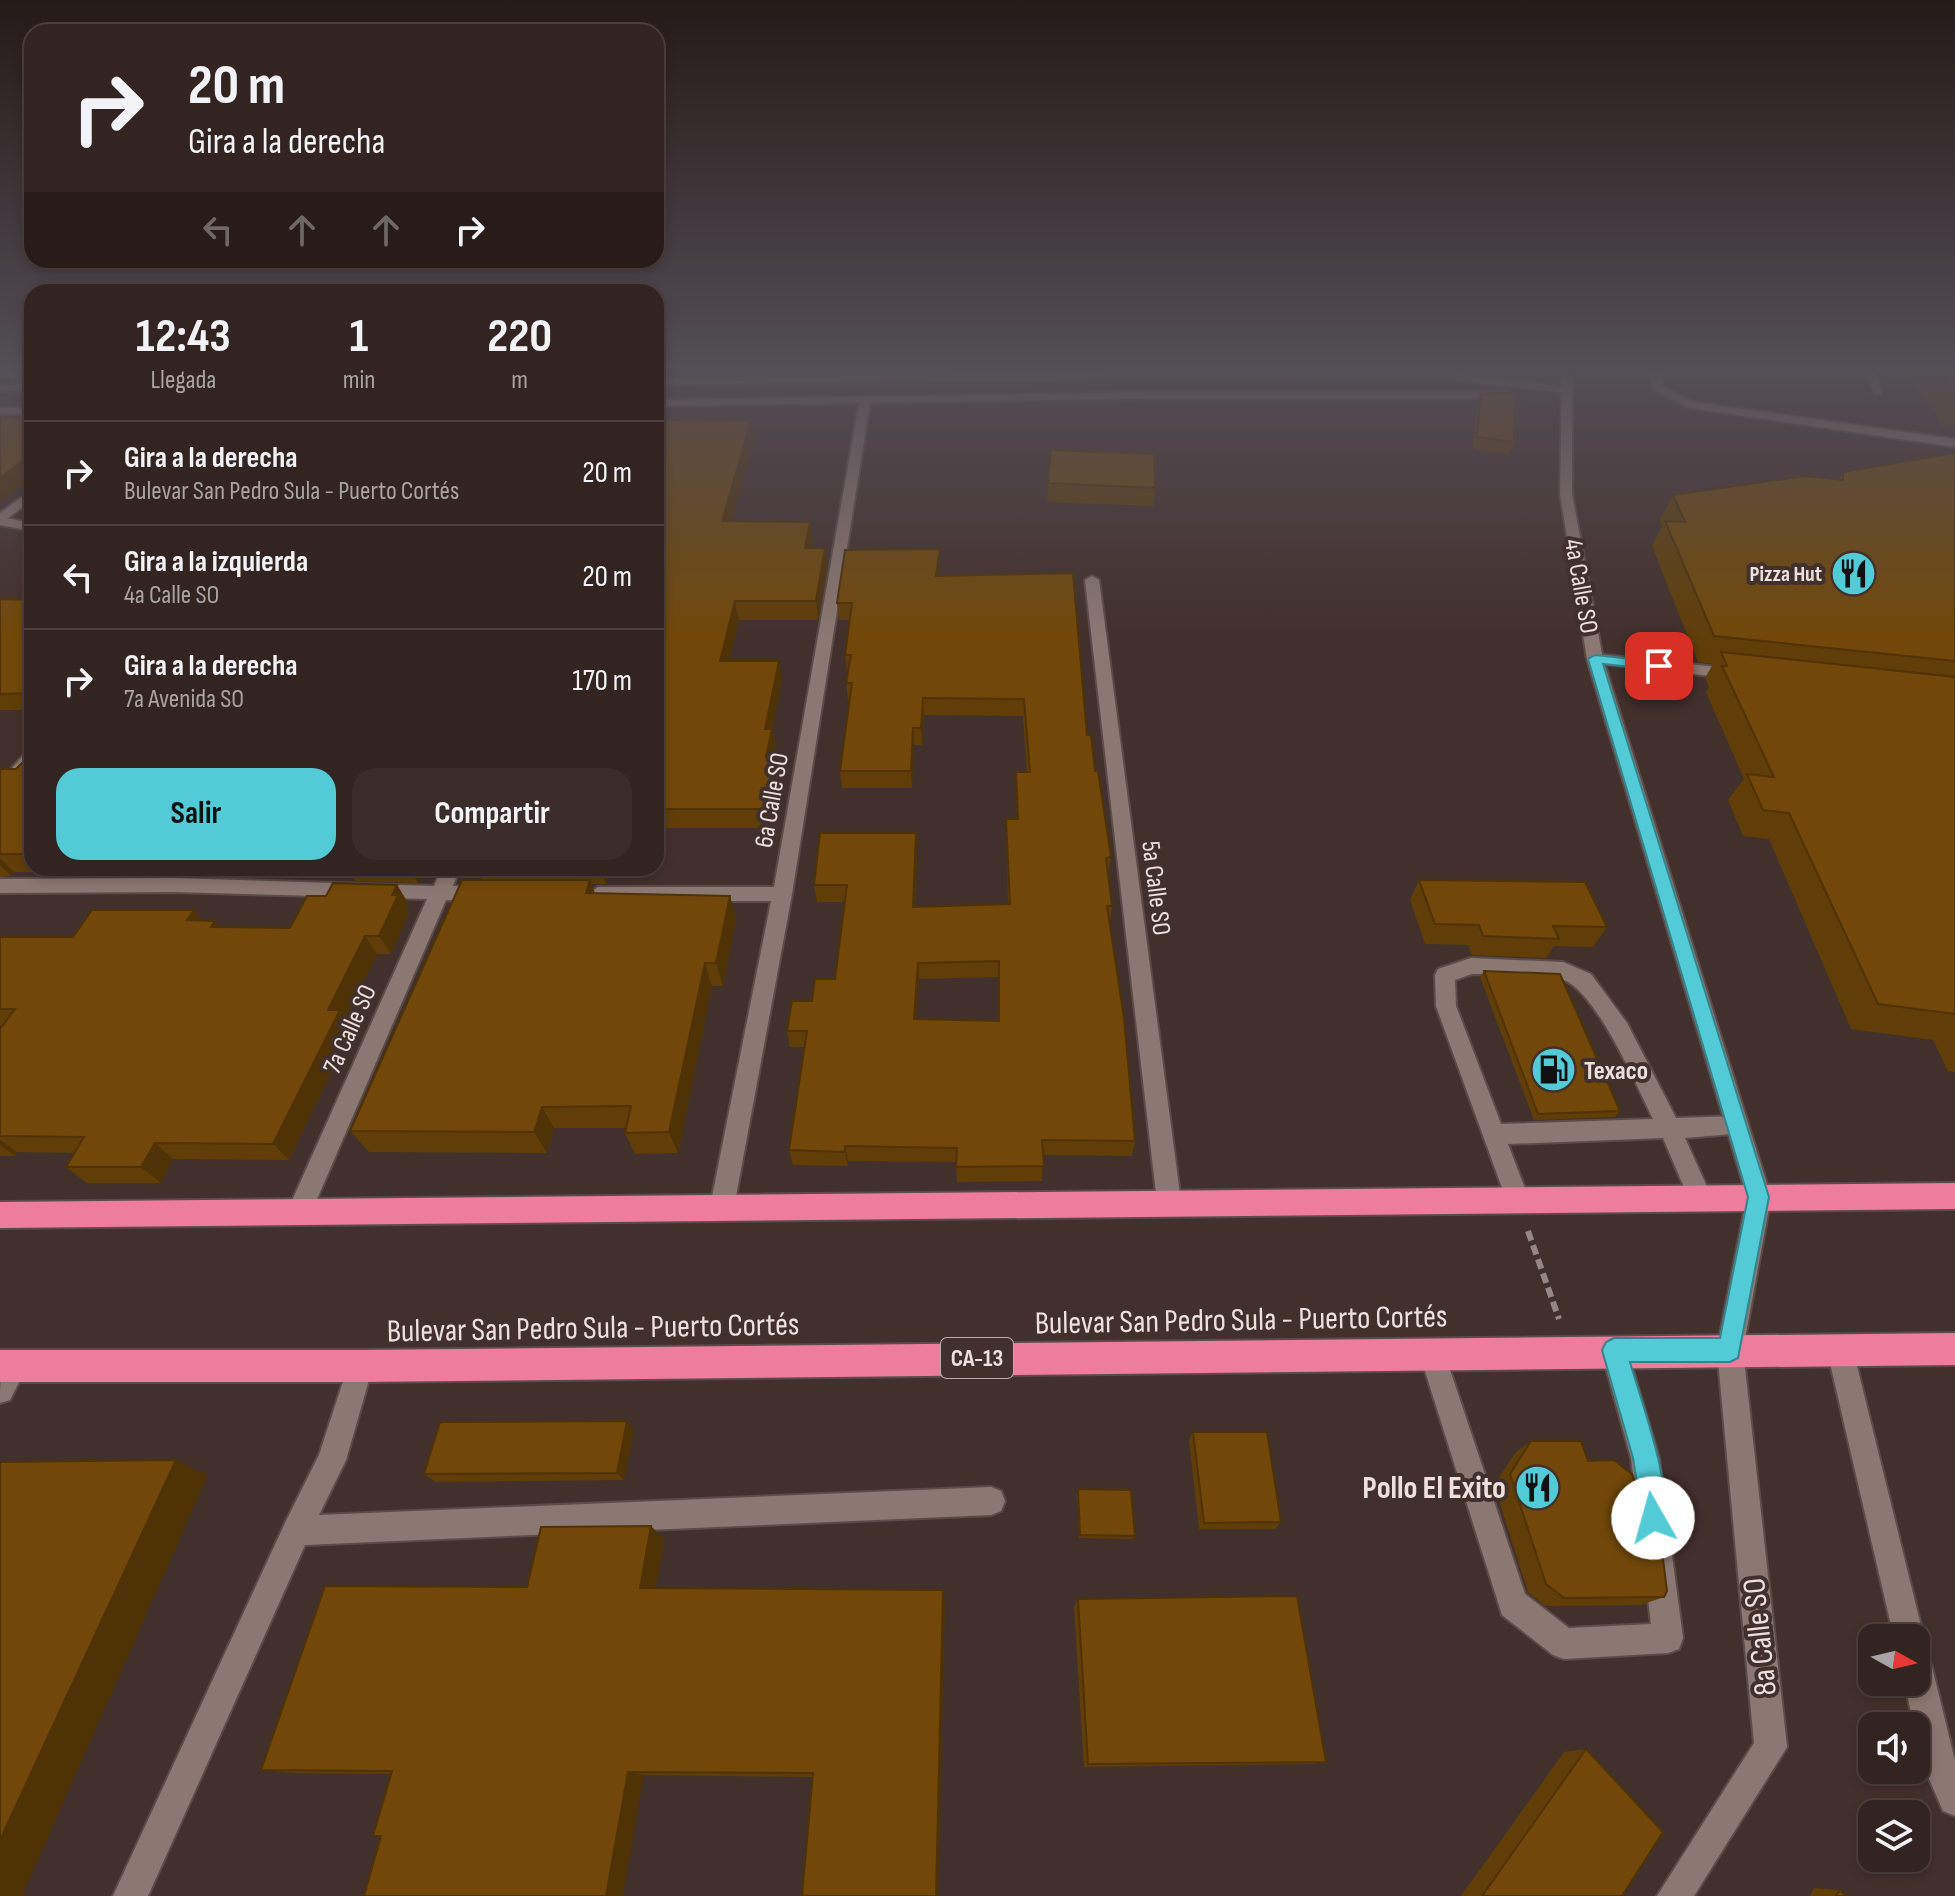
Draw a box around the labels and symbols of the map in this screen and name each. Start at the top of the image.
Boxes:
street label: 4a Calle SO [1557,537,1604,636]
restaurant icon: Pizza Hut [1829,549,1877,597]
place label: Pizza Hut [1750,561,1822,588]
pin [1625,632,1693,700]
street label: 6a Calle SO [749,750,796,850]
street label: 5a Calle SO [1134,839,1177,937]
street label: 7a Calle SO [317,980,384,1079]
fuel station icon: Texaco [1529,1046,1577,1094]
place label: Texaco [1584,1056,1648,1087]
street label: Bulevar San Pedro Sula - Puerto Cortés [1034,1297,1448,1344]
street label: Bulevar San Pedro Sula - Puerto Cortés [386,1305,800,1352]
road number: CA-13 [941,1338,1013,1378]
restaurant icon: Pollo El Exito [1513,1463,1561,1511]
place label: Pollo El Exito [1362,1469,1506,1508]
position arrow [1611,1476,1695,1560]
street label: 8a Calle SO [1735,1576,1786,1698]
north arrow [1858,1624,1930,1696]

